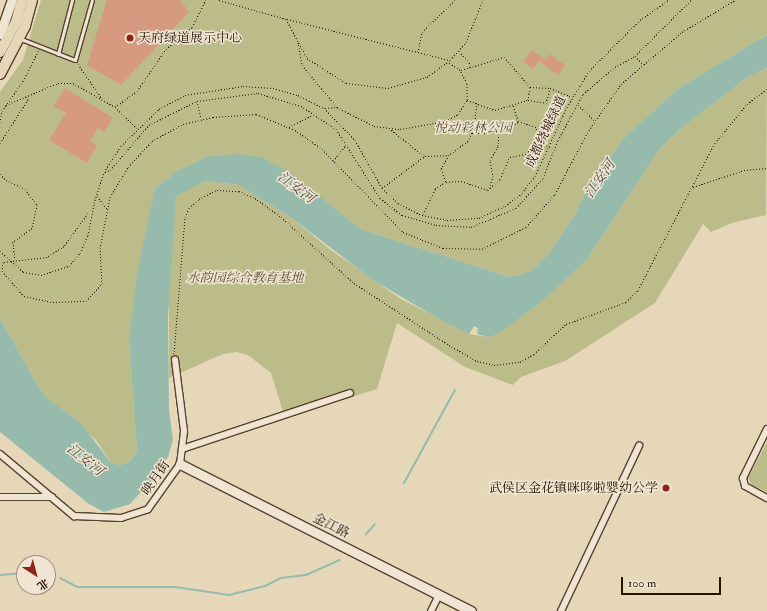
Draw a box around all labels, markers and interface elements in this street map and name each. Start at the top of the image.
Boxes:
place label: 天府绿道展示中心 [138,30,242,46]
marker: 天府绿道展示中心 [125,33,135,43]
street label: 成都绕城绿道 [522,93,570,171]
park label: 悦动彩林公园 [434,120,512,136]
water label: 江安河 [581,157,619,201]
water label: 江安河 [274,169,318,207]
park label: 水韵园综合教育基地 [187,270,303,286]
water label: 江安河 [63,440,107,480]
street label: 映月街 [138,458,174,498]
place label: 武侯区金花镇咪哆啦婴幼公学 [489,480,658,496]
marker: 武侯区金花镇咪哆啦婴幼公学 [661,483,671,493]
street label: 金江路 [310,510,352,542]
north arrow [16,555,56,595]
scale bar [623,569,723,595]
text: 北 [34,576,51,593]
text: 100 m [628,576,656,591]

